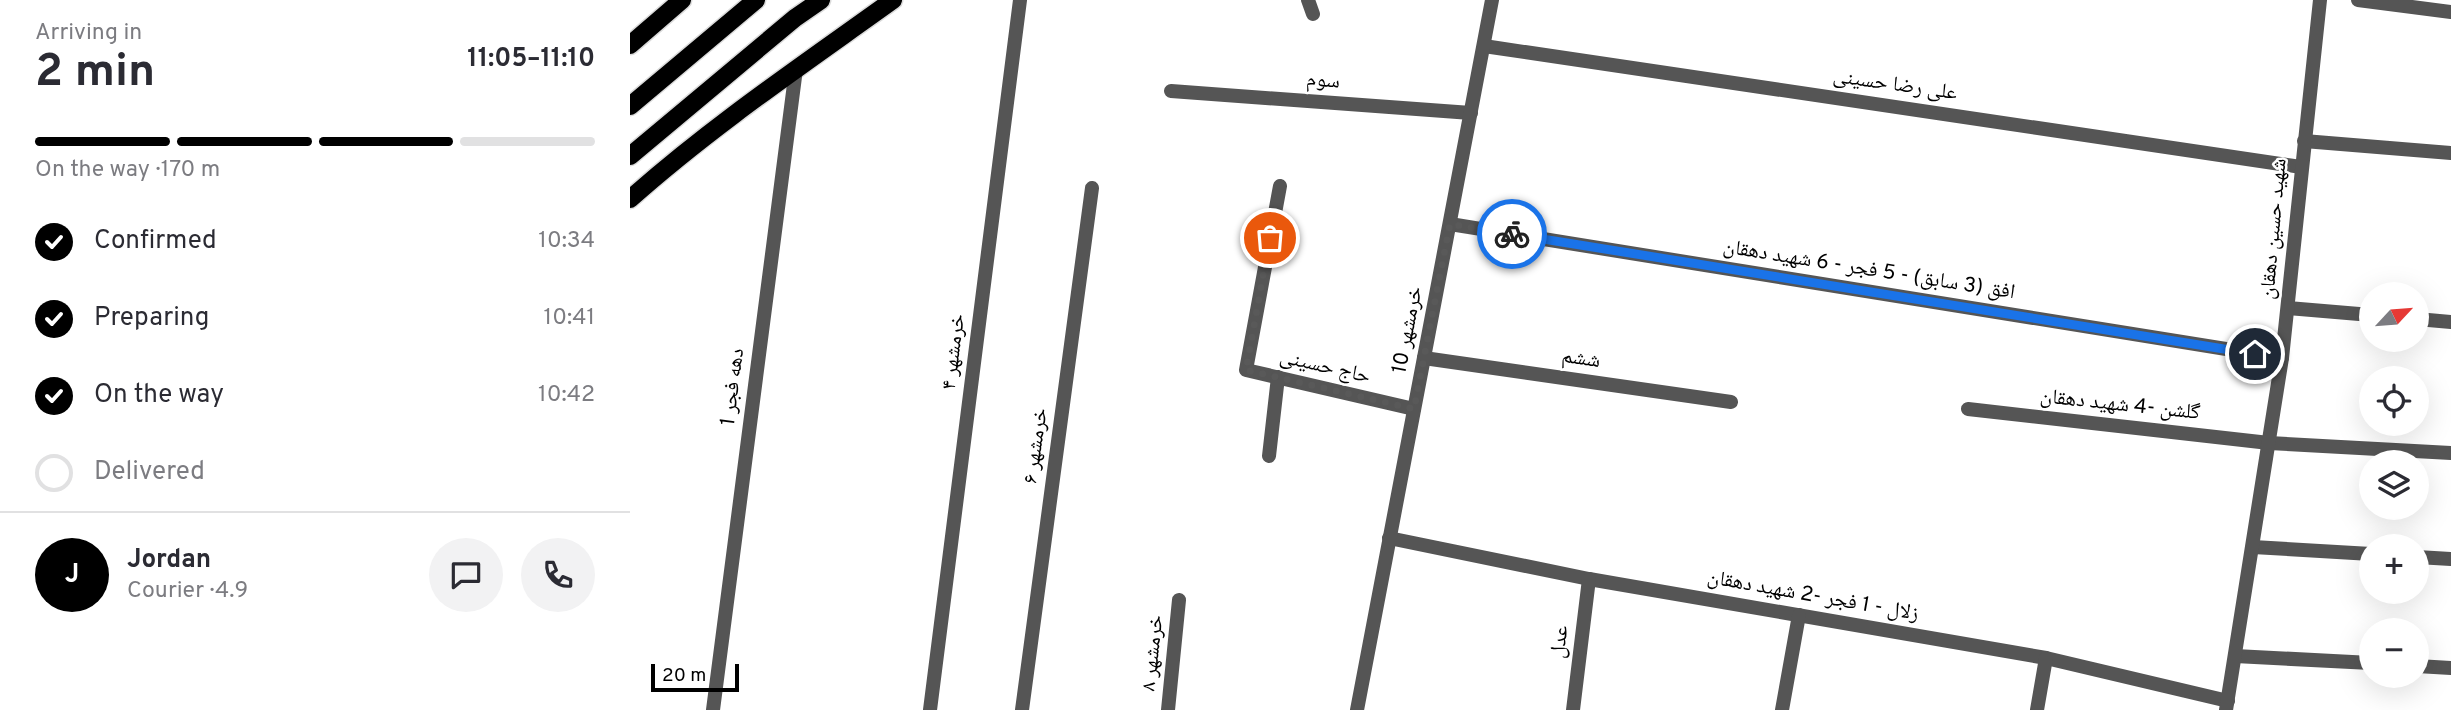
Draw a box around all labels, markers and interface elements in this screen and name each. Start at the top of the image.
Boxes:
text: Arriving in [35,19,142,48]
text: 11:05–11:10 [467,43,595,76]
text: 2 min [35,44,155,103]
street label: علی رضا حسینی [1831,63,1959,107]
street label: سوم [1305,66,1341,96]
text: On the way · 170 m [35,156,220,185]
street label: شهید حسین دهقان [2254,157,2294,301]
courier [1477,199,1547,269]
pin [1240,208,1300,268]
icon: bike [1493,215,1531,253]
icon: bag [1251,219,1289,257]
icon: check [35,223,73,261]
text: Confirmed [94,225,217,258]
text: 10:34 [538,227,595,256]
street label: افق (3 سابق) - 5 فجر - 6 شهید دهقان [1721,234,2017,306]
north arrow [2359,282,2429,352]
map controls [2359,282,2429,688]
street label: خرمشهر 10 [1386,284,1430,376]
icon: check [35,300,73,338]
text: Preparing [94,302,209,335]
text: 10:41 [544,304,595,333]
street label: خرمشهر ۴ [936,313,972,391]
pin [2225,324,2285,384]
icon: home [2236,335,2274,373]
street label: حاج حسینی [1277,343,1373,391]
street label: ششم [1560,343,1602,375]
street label: دهه فجر 1 [715,347,751,427]
button: locate [2359,366,2429,436]
icon: check [35,377,73,415]
text: On the way [94,379,224,412]
text: 10:42 [538,381,595,410]
street label: گلشن -4 شهید دهقان [2039,383,2202,427]
street label: خرمشهر ۶ [1017,406,1055,486]
button: layers [2359,450,2429,520]
text: Delivered [94,456,205,489]
button: + [2359,534,2429,604]
button: chat [429,538,503,612]
button: phone [521,538,595,612]
text: Jordan [127,544,211,577]
text: J [65,559,79,592]
street label: زلال - 1 فجر -2 شهید دهقان [1705,564,1921,628]
text: Courier · 4.9 [127,577,248,606]
street label: خرمشهر ۸ [1136,614,1170,692]
button: − [2359,618,2429,688]
street label: عدل [1545,624,1575,660]
scale bar [651,661,738,693]
text: 20 m [662,664,706,688]

